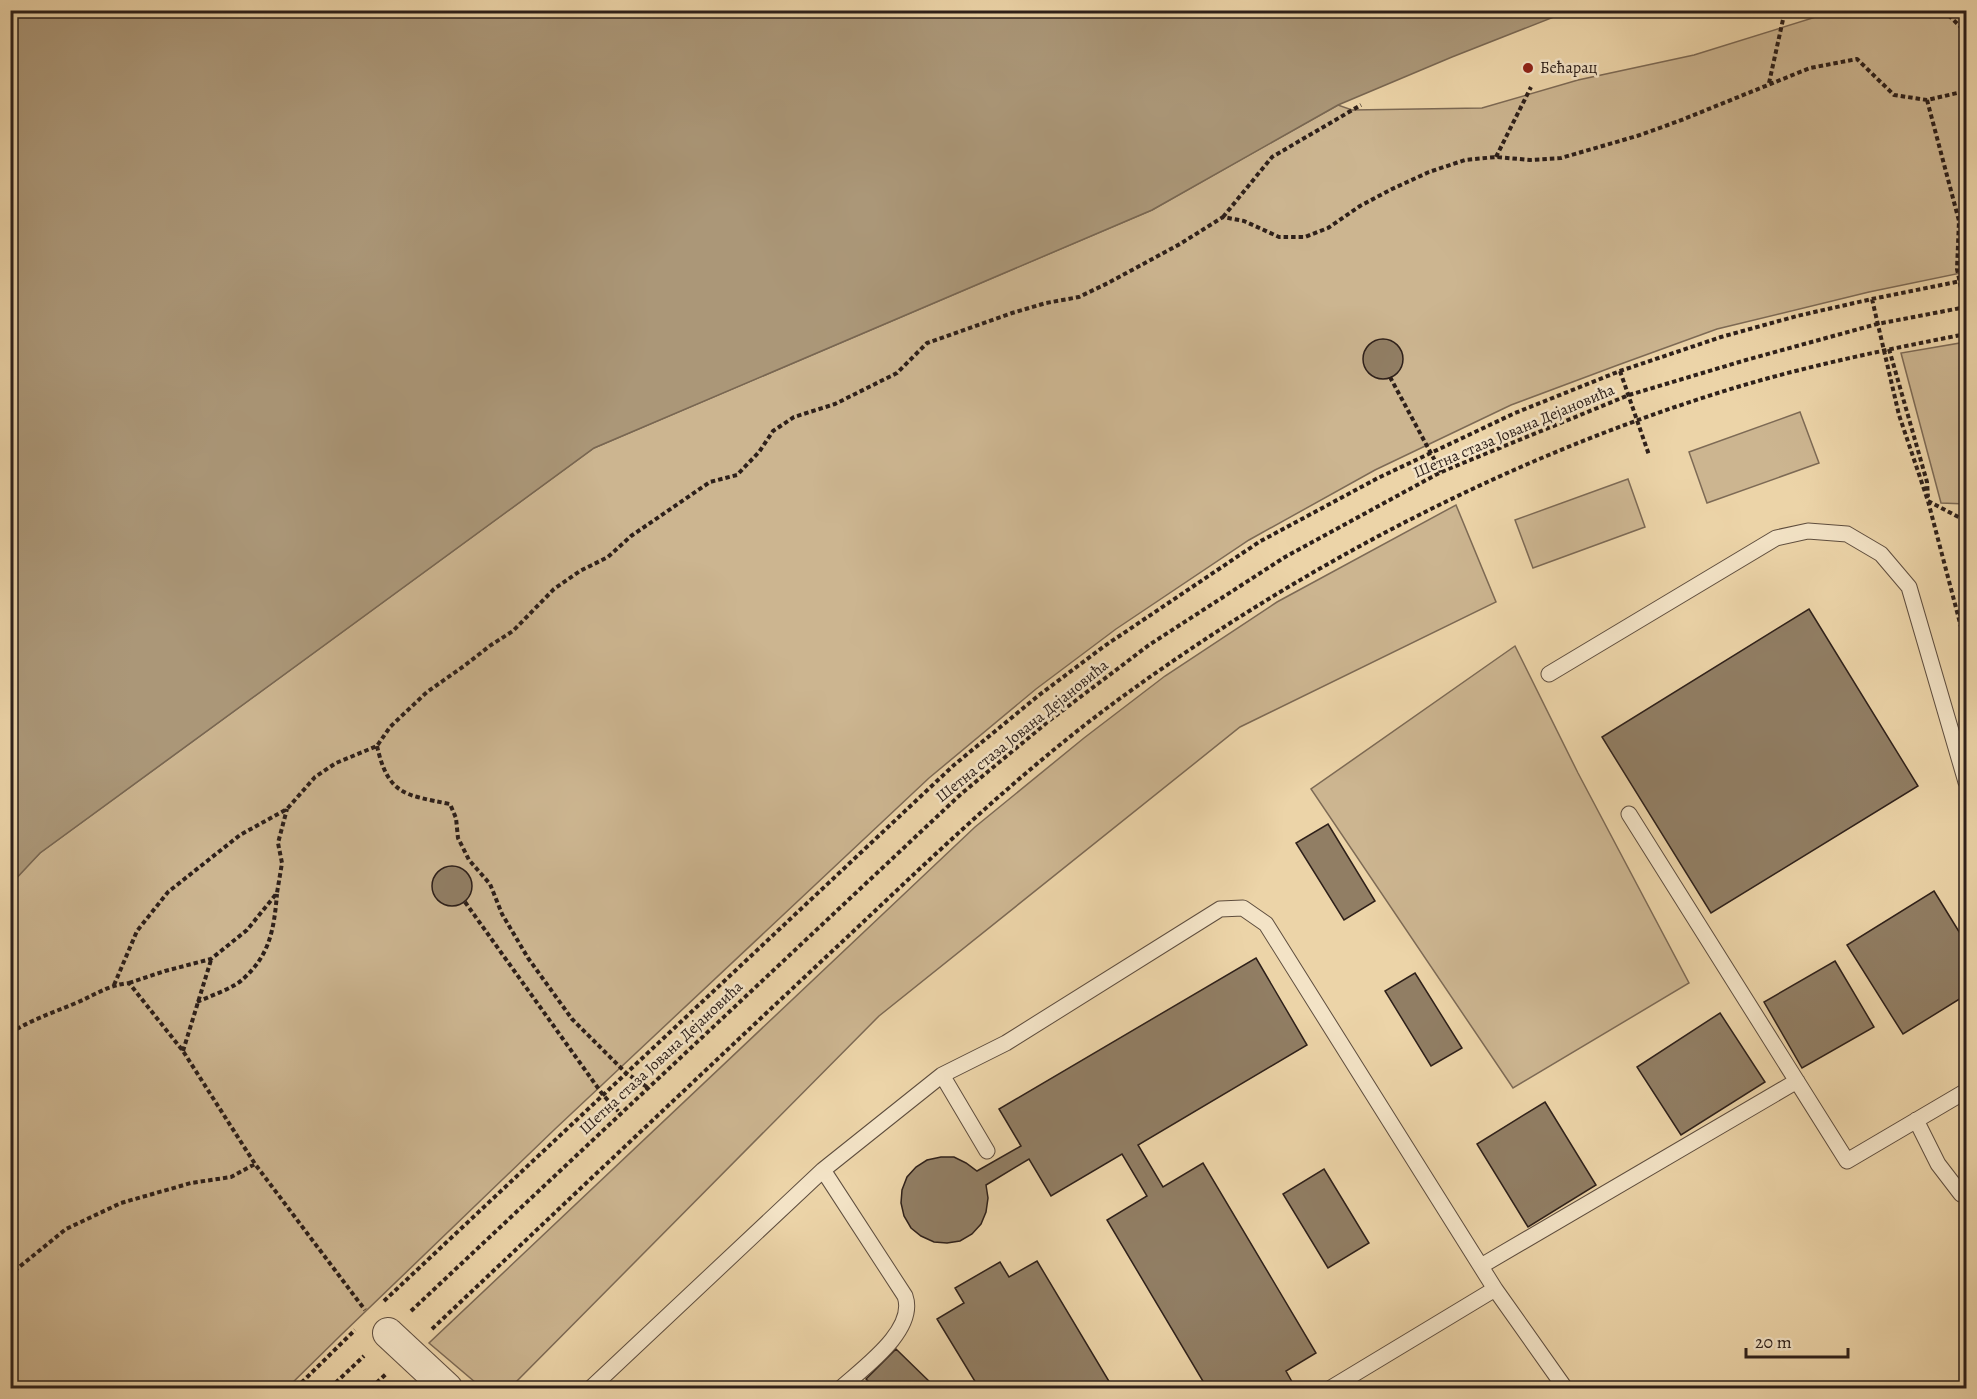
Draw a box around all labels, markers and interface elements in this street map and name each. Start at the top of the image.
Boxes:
place label: Бећарац [1540,57,1598,79]
marker: Бећарац [1521,61,1535,75]
street label: Шетна стаза Јована Дејановића [1410,378,1619,483]
street label: Шетна стаза Јована Дејановића [931,654,1114,808]
street label: Шетна стаза Јована Дејановића [574,976,748,1140]
scale bar [1746,1321,1848,1359]
text: 20 m [1755,1330,1792,1354]

